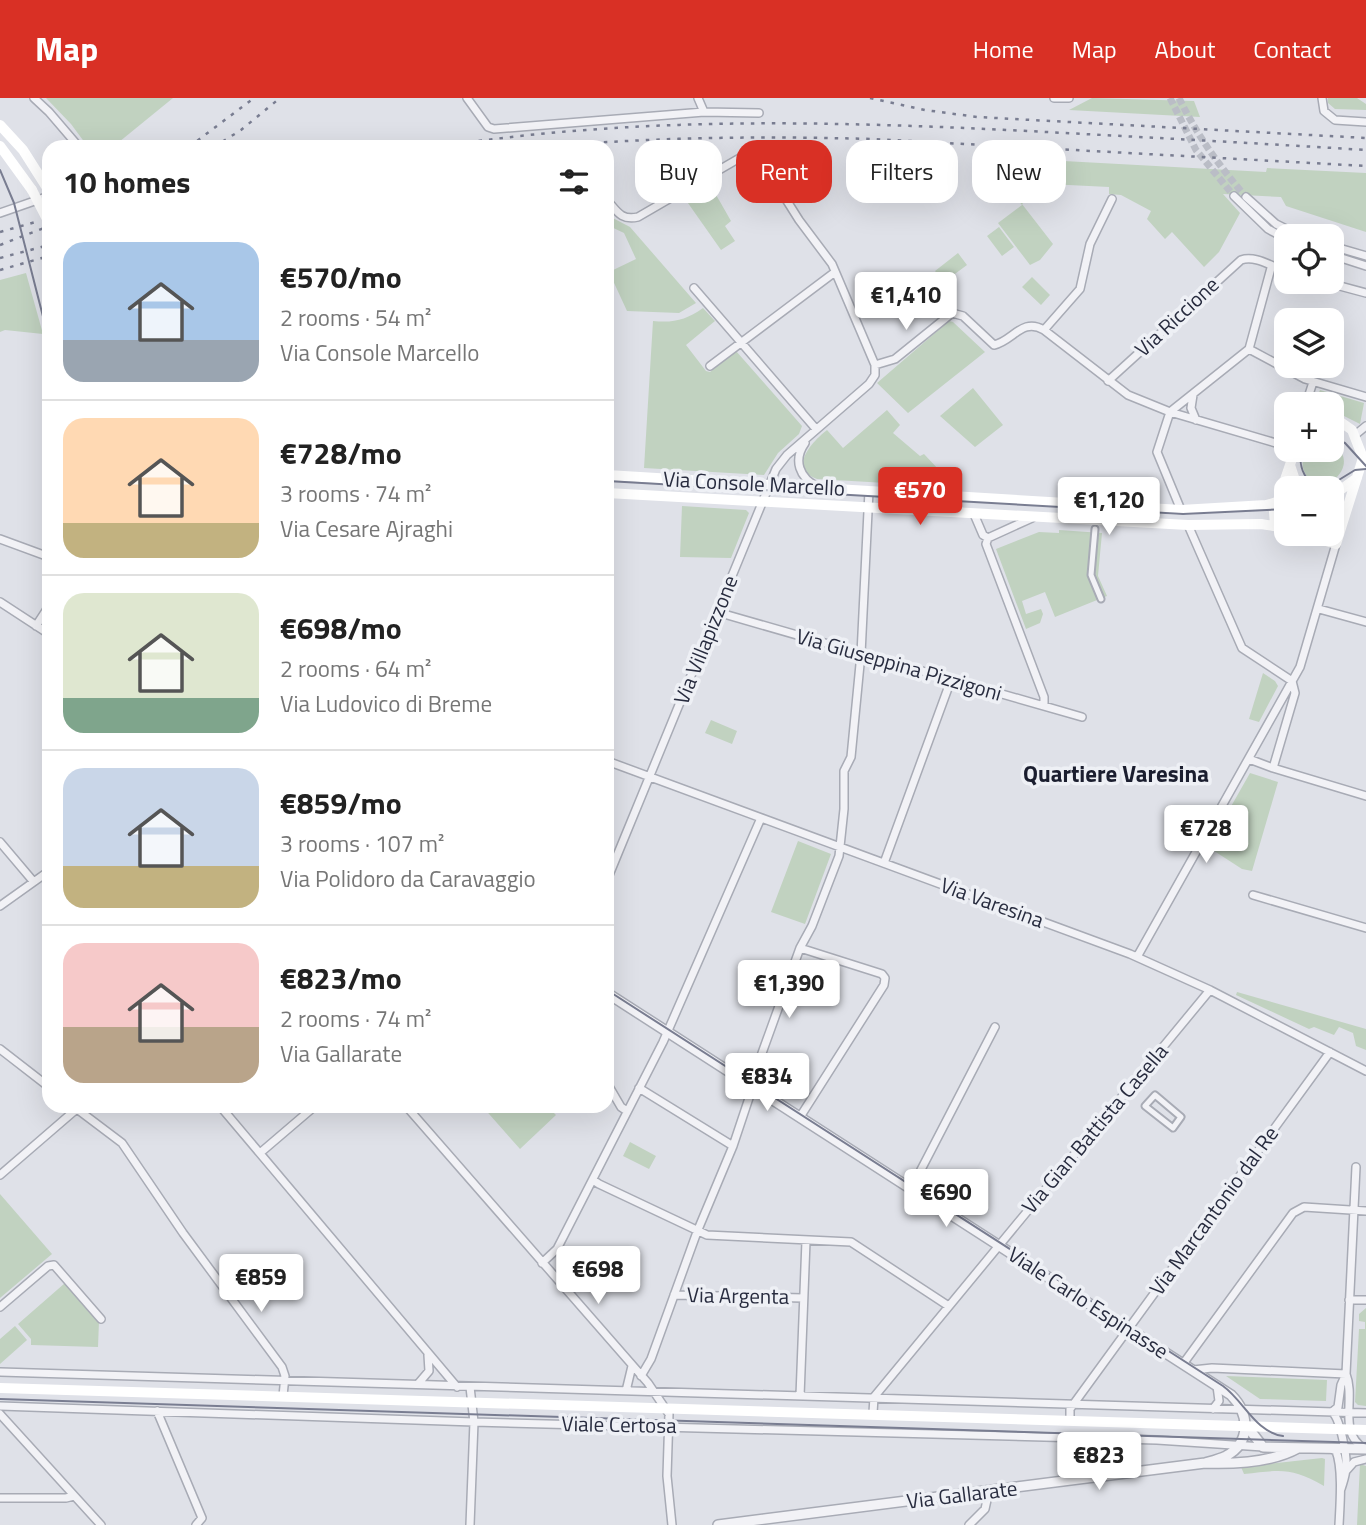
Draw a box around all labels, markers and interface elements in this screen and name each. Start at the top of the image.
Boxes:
text: Map [35,24,98,74]
text: Home [973,31,1034,67]
text: Map [1072,31,1117,67]
text: About [1155,31,1215,67]
text: Contact [1253,31,1331,67]
chip: Buy [635,140,722,203]
chip: Rent [736,140,832,203]
chip: Filters [846,140,958,203]
chip: New [972,140,1066,203]
text: 10 homes [63,159,190,205]
icon: filters [555,163,593,201]
map controls [1274,224,1344,546]
button: locate [1274,224,1344,294]
text: €570/mo [280,254,402,300]
street label: Via Riccione [1127,269,1226,364]
icon: home [119,270,203,354]
pin: €1,410 [849,272,963,332]
text: €1,410 [871,277,941,312]
text: 2 rooms · 54 m² [280,300,431,335]
button: layers [1274,308,1344,378]
text: Via Console Marcello [280,335,479,370]
button: + [1274,392,1344,462]
text: €728/mo [280,430,402,476]
icon: home [119,446,203,530]
street label: Via Console Marcello [662,462,846,504]
pin: €570 [879,468,961,527]
text: €570 [894,472,946,507]
text: 3 rooms · 74 m² [280,476,431,511]
button: − [1274,476,1344,546]
pin: €1,120 [1052,478,1166,537]
text: €1,120 [1074,482,1144,517]
text: Via Cesare Ajraghi [280,511,453,546]
street label: Via Villapizzone [665,570,746,709]
text: €698/mo [280,605,402,651]
street label: Via Giuseppina Pizzigoni [793,619,1006,709]
icon: home [119,621,203,705]
text: 2 rooms · 64 m² [280,651,431,686]
text: Via Ludovico di Breme [280,686,492,721]
district label: Quartiere Varesina [1023,756,1209,791]
text: €859/mo [280,780,402,826]
icon: home [119,796,203,880]
pin: €728 [1165,806,1247,865]
text: €728 [1180,810,1232,845]
text: 3 rooms · 107 m² [280,826,444,861]
text: Via Polidoro da Caravaggio [280,861,536,896]
street label: Via Varesina [936,869,1049,936]
text: €823/mo [280,955,402,1001]
pin: €1,390 [732,960,846,1020]
text: €1,390 [754,965,824,1000]
icon: home [119,971,203,1055]
text: 2 rooms · 74 m² [280,1001,431,1036]
text: Via Gallarate [280,1036,402,1071]
street label: Via Gian Battista Casella [1013,1036,1175,1220]
pin: €834 [726,1054,808,1113]
text: €834 [741,1058,793,1093]
street label: Via Marcantonio dal Re [1141,1119,1286,1302]
pin: €690 [905,1170,987,1229]
text: €690 [920,1174,972,1209]
street label: Viale Carlo Espinasse [1002,1238,1175,1366]
pin: €698 [557,1246,639,1306]
text: €698 [572,1251,624,1286]
pin: €859 [220,1254,302,1314]
text: €859 [235,1259,287,1294]
street label: Via Argenta [687,1278,790,1312]
street label: Viale Certosa [561,1407,677,1441]
pin: €823 [1058,1432,1140,1492]
text: €823 [1073,1437,1125,1472]
street label: Via Gallarate [905,1471,1019,1517]

